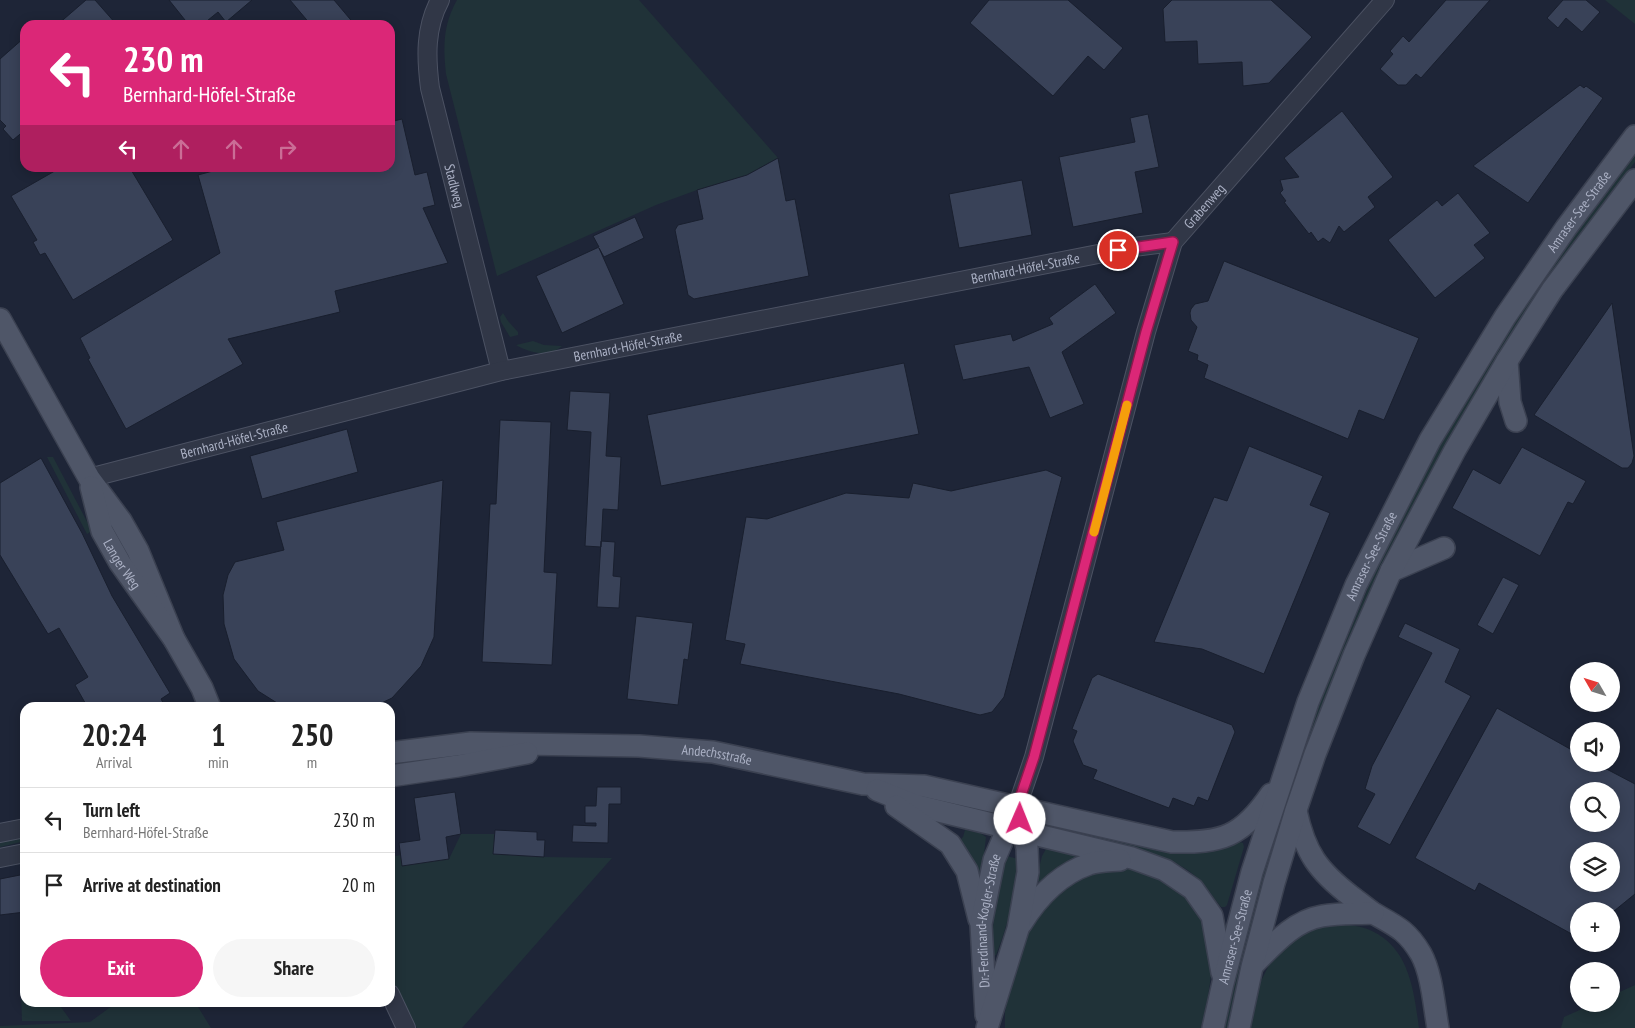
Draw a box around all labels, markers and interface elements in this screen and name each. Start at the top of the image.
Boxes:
text: 230 m [123,36,204,82]
icon: left [40,40,105,105]
text: Bernhard-Höfel-Straße [123,80,296,108]
icon: left [114,135,142,163]
icon: ahead [167,135,195,163]
icon: ahead [220,135,248,163]
icon: right [273,135,301,163]
street label: Stadlweg [440,162,469,210]
street label: Amraser-See-Straße [1543,167,1615,256]
street label: Grabenweg [1180,180,1229,232]
pin [1097,229,1139,271]
icon: arrive [1104,236,1132,264]
street label: Bernhard-Höfel-Straße [970,249,1081,288]
street label: Bernhard-Höfel-Straße [572,327,684,366]
street label: Bernhard-Höfel-Straße [179,418,290,463]
street label: Amraser-See-Straße [1342,508,1401,603]
street label: Langer Weg [99,536,145,593]
north arrow [1570,662,1620,712]
map controls [1570,662,1620,1012]
text: 20:24 [82,715,146,754]
text: 1 [211,715,226,754]
text: 250 [290,715,333,754]
button: sound [1570,722,1620,772]
street label: Andechsstraße [681,740,754,769]
text: Arrival [96,752,132,772]
text: min [208,752,229,772]
text: m [307,752,317,772]
button: search [1570,782,1620,832]
position arrow [993,792,1045,844]
text: Turn left [83,798,140,822]
icon: left [40,806,68,834]
text: 230 m [333,808,375,832]
text: Bernhard-Höfel-Straße [83,822,209,842]
button: layers [1570,842,1620,892]
street label: Dr.-Ferdinand-Kogler-Straße [972,850,1005,988]
icon: arrive [40,871,68,899]
text: Arrive at destination [83,873,221,897]
text: 20 m [342,873,375,897]
street label: Amraser-See-Straße [1214,887,1256,986]
button: + [1570,902,1620,952]
button: Exit [40,939,203,997]
button: Share [213,939,375,997]
button: − [1570,962,1620,1012]

